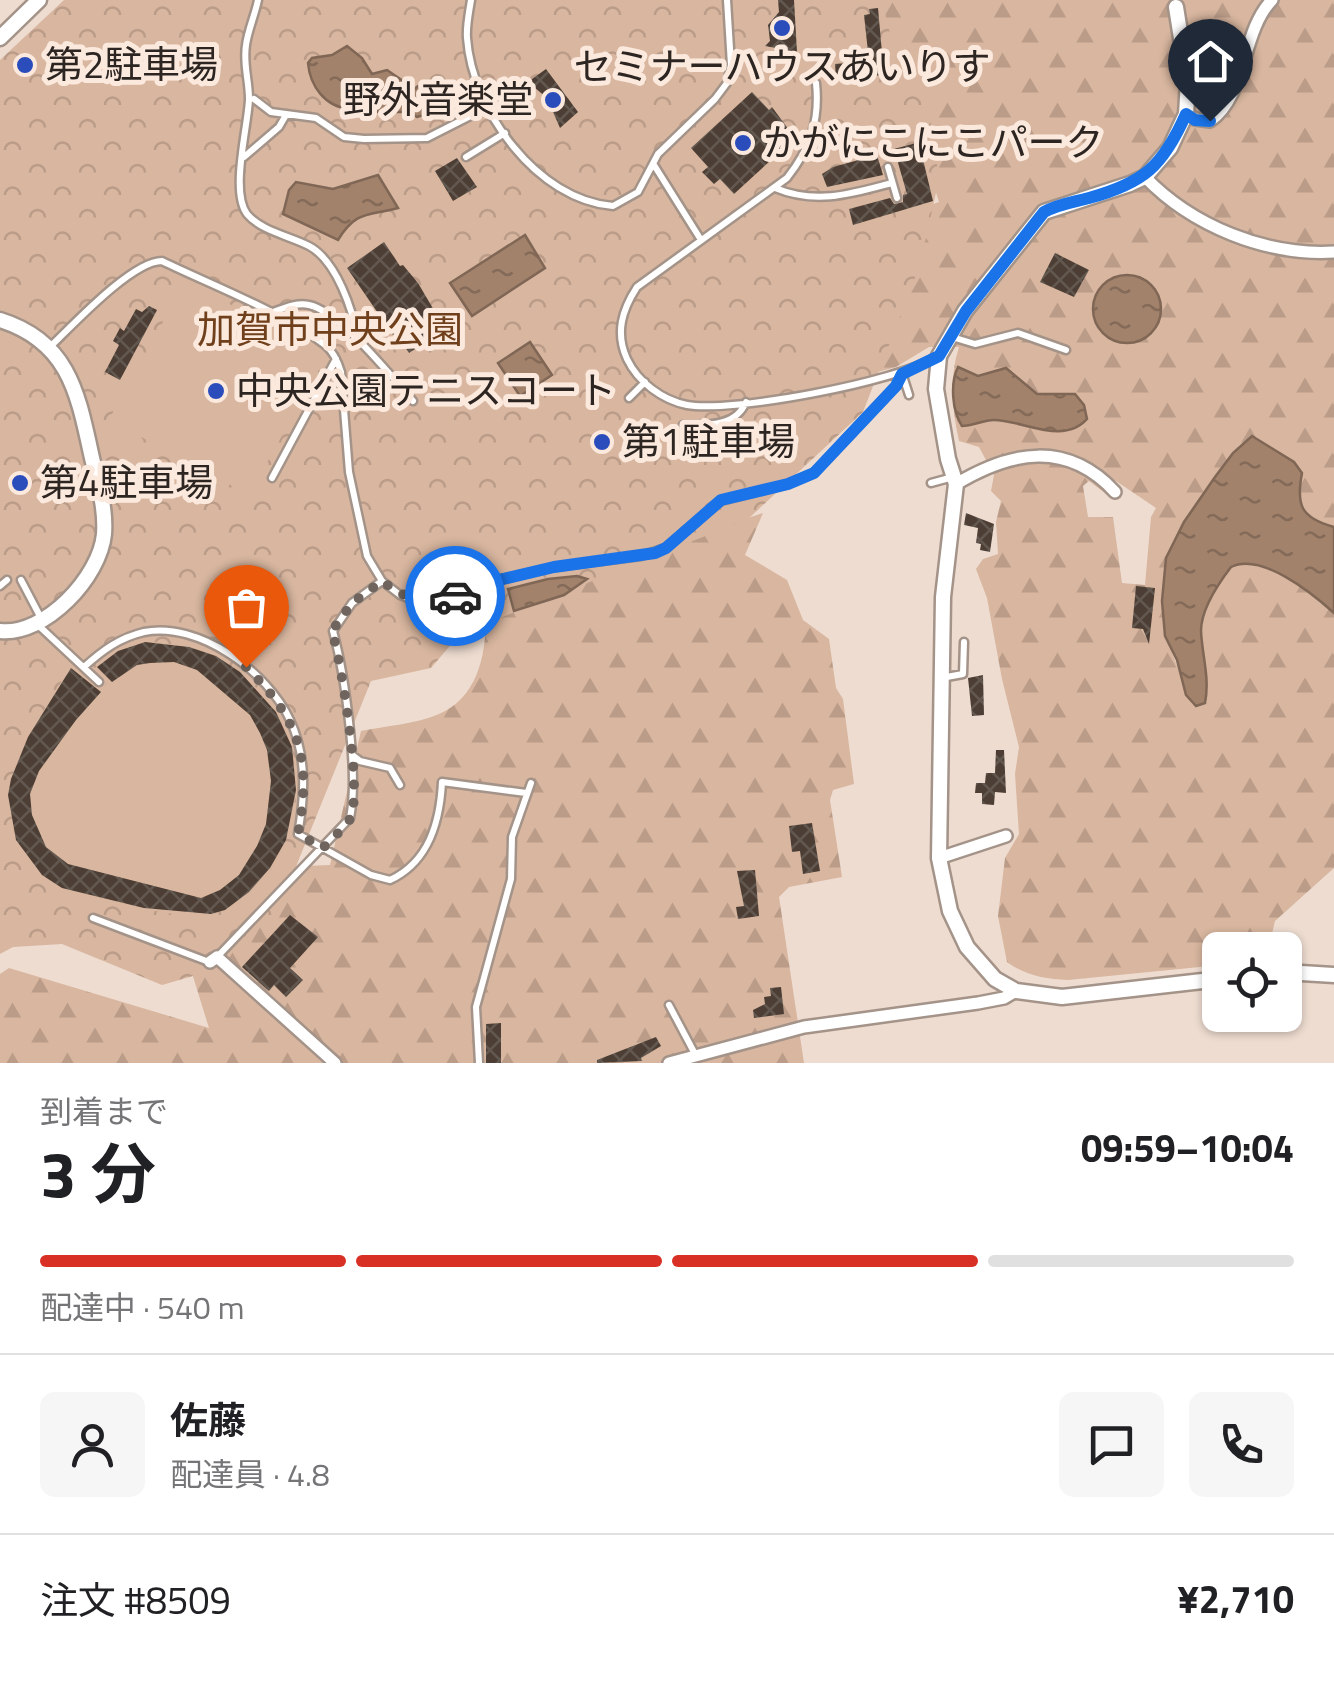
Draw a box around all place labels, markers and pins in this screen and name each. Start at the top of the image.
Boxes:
marker: セミナーハウスあいりす [771,17,793,39]
pin [1168,19,1253,122]
place label: 第2駐車場 [45,35,218,93]
place label: セミナーハウスあいりす [573,37,991,95]
marker: 第2駐車場 [14,54,36,76]
place label: 野外音楽堂 [343,70,533,128]
marker: 野外音楽堂 [542,89,564,111]
place label: かがにこにこパーク [763,113,1103,171]
marker: かがにこにこパーク [732,132,754,154]
place label: 中央公園テニスコート [236,361,616,419]
marker: 中央公園テニスコート [205,380,227,402]
place label: 第1駐車場 [622,412,795,470]
marker: 第1駐車場 [591,431,613,453]
place label: 第4駐車場 [40,453,213,511]
marker: 第4駐車場 [9,472,31,494]
pin [204,565,289,668]

